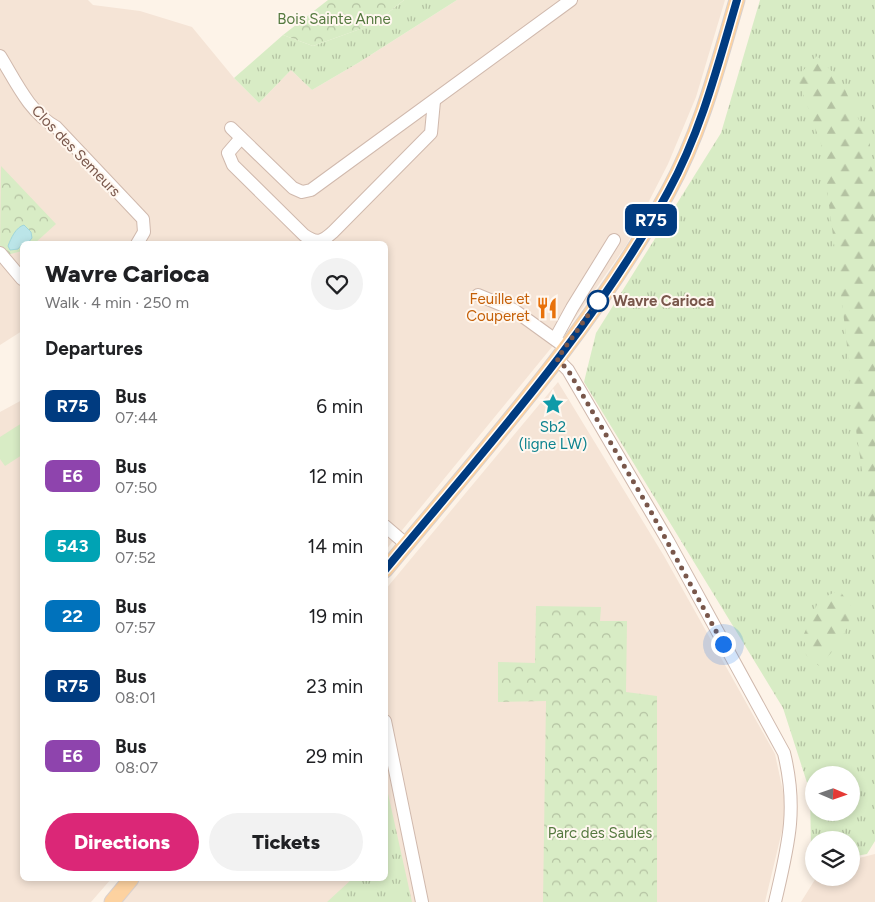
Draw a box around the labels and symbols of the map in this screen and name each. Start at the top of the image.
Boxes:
park label: Bois Sainte Anne [277,10,391,28]
street label: Clos des Semeurs [28,102,124,200]
line badge: R75 [622,204,680,236]
place label: Feuille et Couperet [466,290,530,325]
marker: Wavre Carioca [587,290,609,312]
place label: Wavre Carioca [613,292,714,310]
restaurant icon: Feuille et Couperet [534,295,560,321]
place icon: Sb2 (ligne LW) [540,391,566,417]
place label: Sb2 (ligne LW) [519,418,587,453]
your location [711,632,736,657]
north arrow [805,766,860,821]
park label: Parc des Saules [548,824,652,842]

